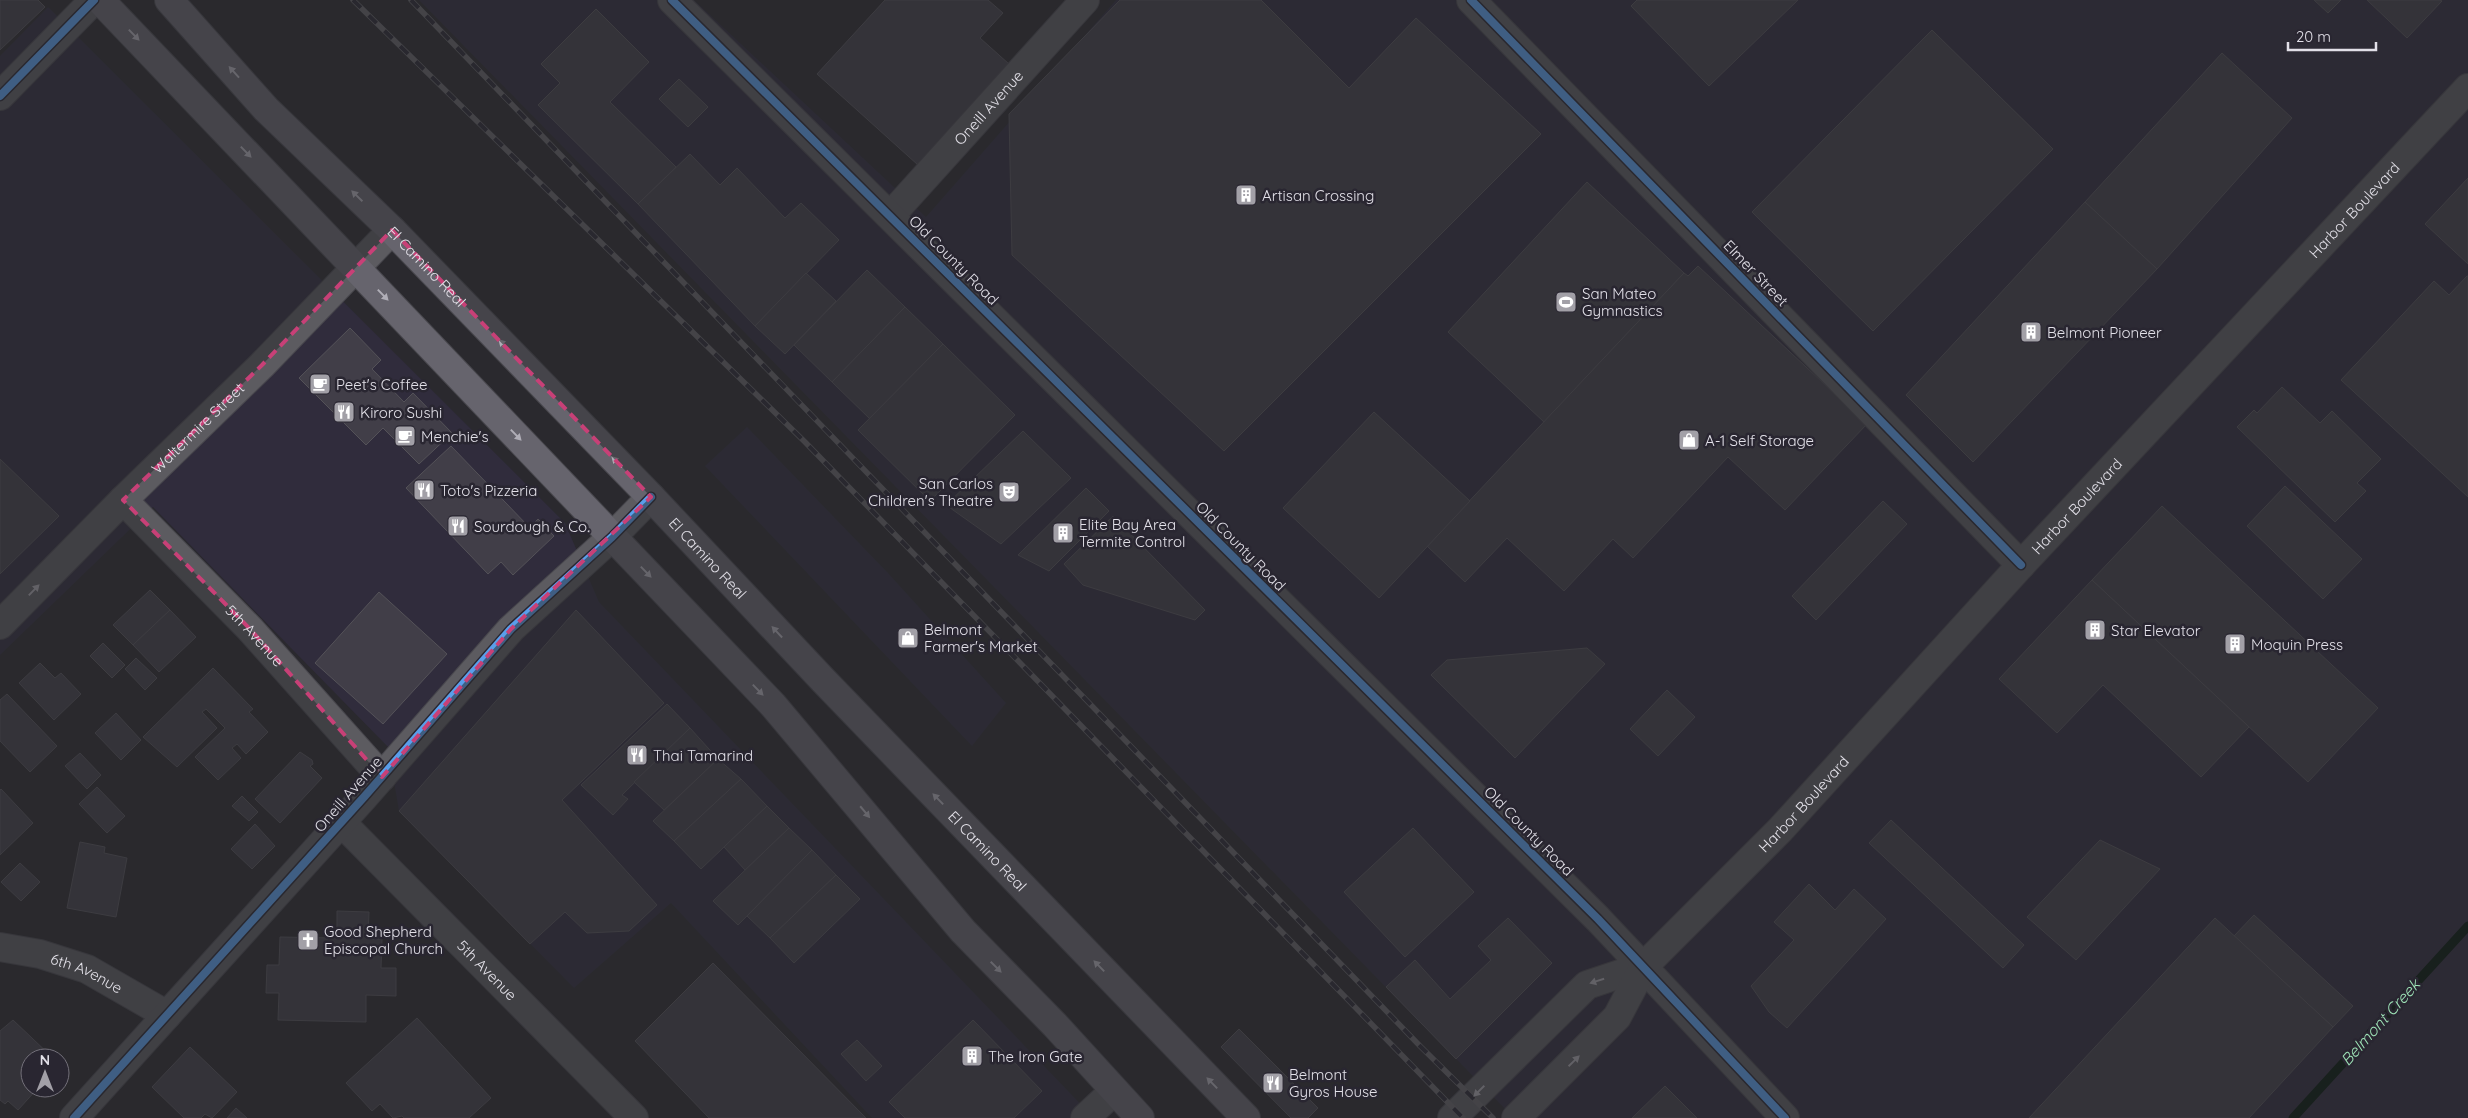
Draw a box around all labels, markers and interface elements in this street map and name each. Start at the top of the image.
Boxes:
scale bar [2288,20,2376,52]
text: 20 m [2296,27,2331,46]
one-way arrow [128,29,140,41]
one-way arrow [228,66,239,79]
street label: Oneill Avenue [950,66,1027,149]
one-way arrow [240,146,252,158]
street label: Harbor Boulevard [2305,158,2403,262]
building icon: Artisan Crossing [1234,183,1258,207]
place label: Artisan Crossing [1262,186,1374,205]
one-way arrow [351,190,363,202]
street label: Old County Road [905,211,1003,309]
street label: El Camino Real [384,222,470,310]
street label: Elmer Street [1720,236,1792,310]
place label: San Mateo Gymnastics [1582,284,1663,320]
one-way arrow [377,289,389,301]
sports icon: San Mateo Gymnastics [1554,290,1578,314]
building icon: Belmont Pioneer [2019,320,2043,344]
place label: Belmont Pioneer [2047,323,2162,342]
one-way arrow [498,339,510,351]
cafe icon: Peet's Coffee [308,372,332,396]
place label: Peet's Coffee [336,375,427,394]
street label: Waltermire Street [147,378,248,477]
restaurant icon: Kiroro Sushi [332,400,356,424]
place label: Kiroro Sushi [360,403,442,422]
cafe icon: Menchie's [393,424,417,448]
place label: Menchie's [421,427,488,446]
shop icon: A-1 Self Storage [1677,428,1701,452]
one-way arrow [510,429,522,441]
place label: A-1 Self Storage [1705,431,1814,450]
street label: Harbor Boulevard [2027,454,2126,558]
one-way arrow [611,456,623,468]
place label: San Carlos Children's Theatre [868,474,993,510]
restaurant icon: Toto's Pizzeria [412,478,436,502]
theatre icon: San Carlos Children's Theatre [997,480,1021,504]
place label: Toto's Pizzeria [440,481,537,500]
street label: Old County Road [1192,497,1290,595]
street label: El Camino Real [665,513,751,602]
restaurant icon: Sourdough & Co. [446,514,470,538]
place label: Elite Bay Area Termite Control [1079,515,1186,551]
place label: Sourdough & Co. [474,517,590,536]
building icon: Elite Bay Area Termite Control [1051,521,1075,545]
one-way arrow [640,566,652,578]
one-way arrow [28,585,40,597]
street label: 5th Avenue [222,600,288,670]
building icon: Star Elevator [2083,618,2107,642]
place label: Belmont Farmer's Market [924,620,1038,656]
place label: Star Elevator [2111,621,2201,640]
one-way arrow [771,626,783,638]
shop icon: Belmont Farmer's Market [896,626,920,650]
building icon: Moquin Press [2223,632,2247,656]
place label: Moquin Press [2251,635,2343,654]
one-way arrow [752,683,764,695]
restaurant icon: Thai Tamarind [625,743,649,767]
place label: Thai Tamarind [653,746,753,765]
street label: Oneill Avenue [310,752,386,836]
street label: Harbor Boulevard [1754,752,1853,856]
street label: Old County Road [1480,782,1578,880]
one-way arrow [932,793,944,805]
one-way arrow [859,805,870,818]
street label: El Camino Real [945,806,1031,895]
place label: Good Shepherd Episcopal Church [324,922,443,958]
church icon: Good Shepherd Episcopal Church [296,928,320,952]
street label: 5th Avenue [453,936,521,1004]
street label: 6th Avenue [48,949,126,997]
one-way arrow [990,960,1002,972]
one-way arrow [1093,961,1105,973]
water label: Belmont Creek [2336,974,2425,1069]
one-way arrow [1590,978,1605,985]
building icon: The Iron Gate [960,1044,984,1068]
place label: The Iron Gate [988,1047,1082,1066]
north arrow [20,1048,70,1098]
text: N [40,1051,50,1069]
one-way arrow [1567,1055,1579,1067]
place label: Belmont Gyros House [1289,1065,1378,1101]
restaurant icon: Belmont Gyros House [1261,1071,1285,1095]
one-way arrow [1206,1077,1218,1089]
one-way arrow [1473,1085,1485,1097]

